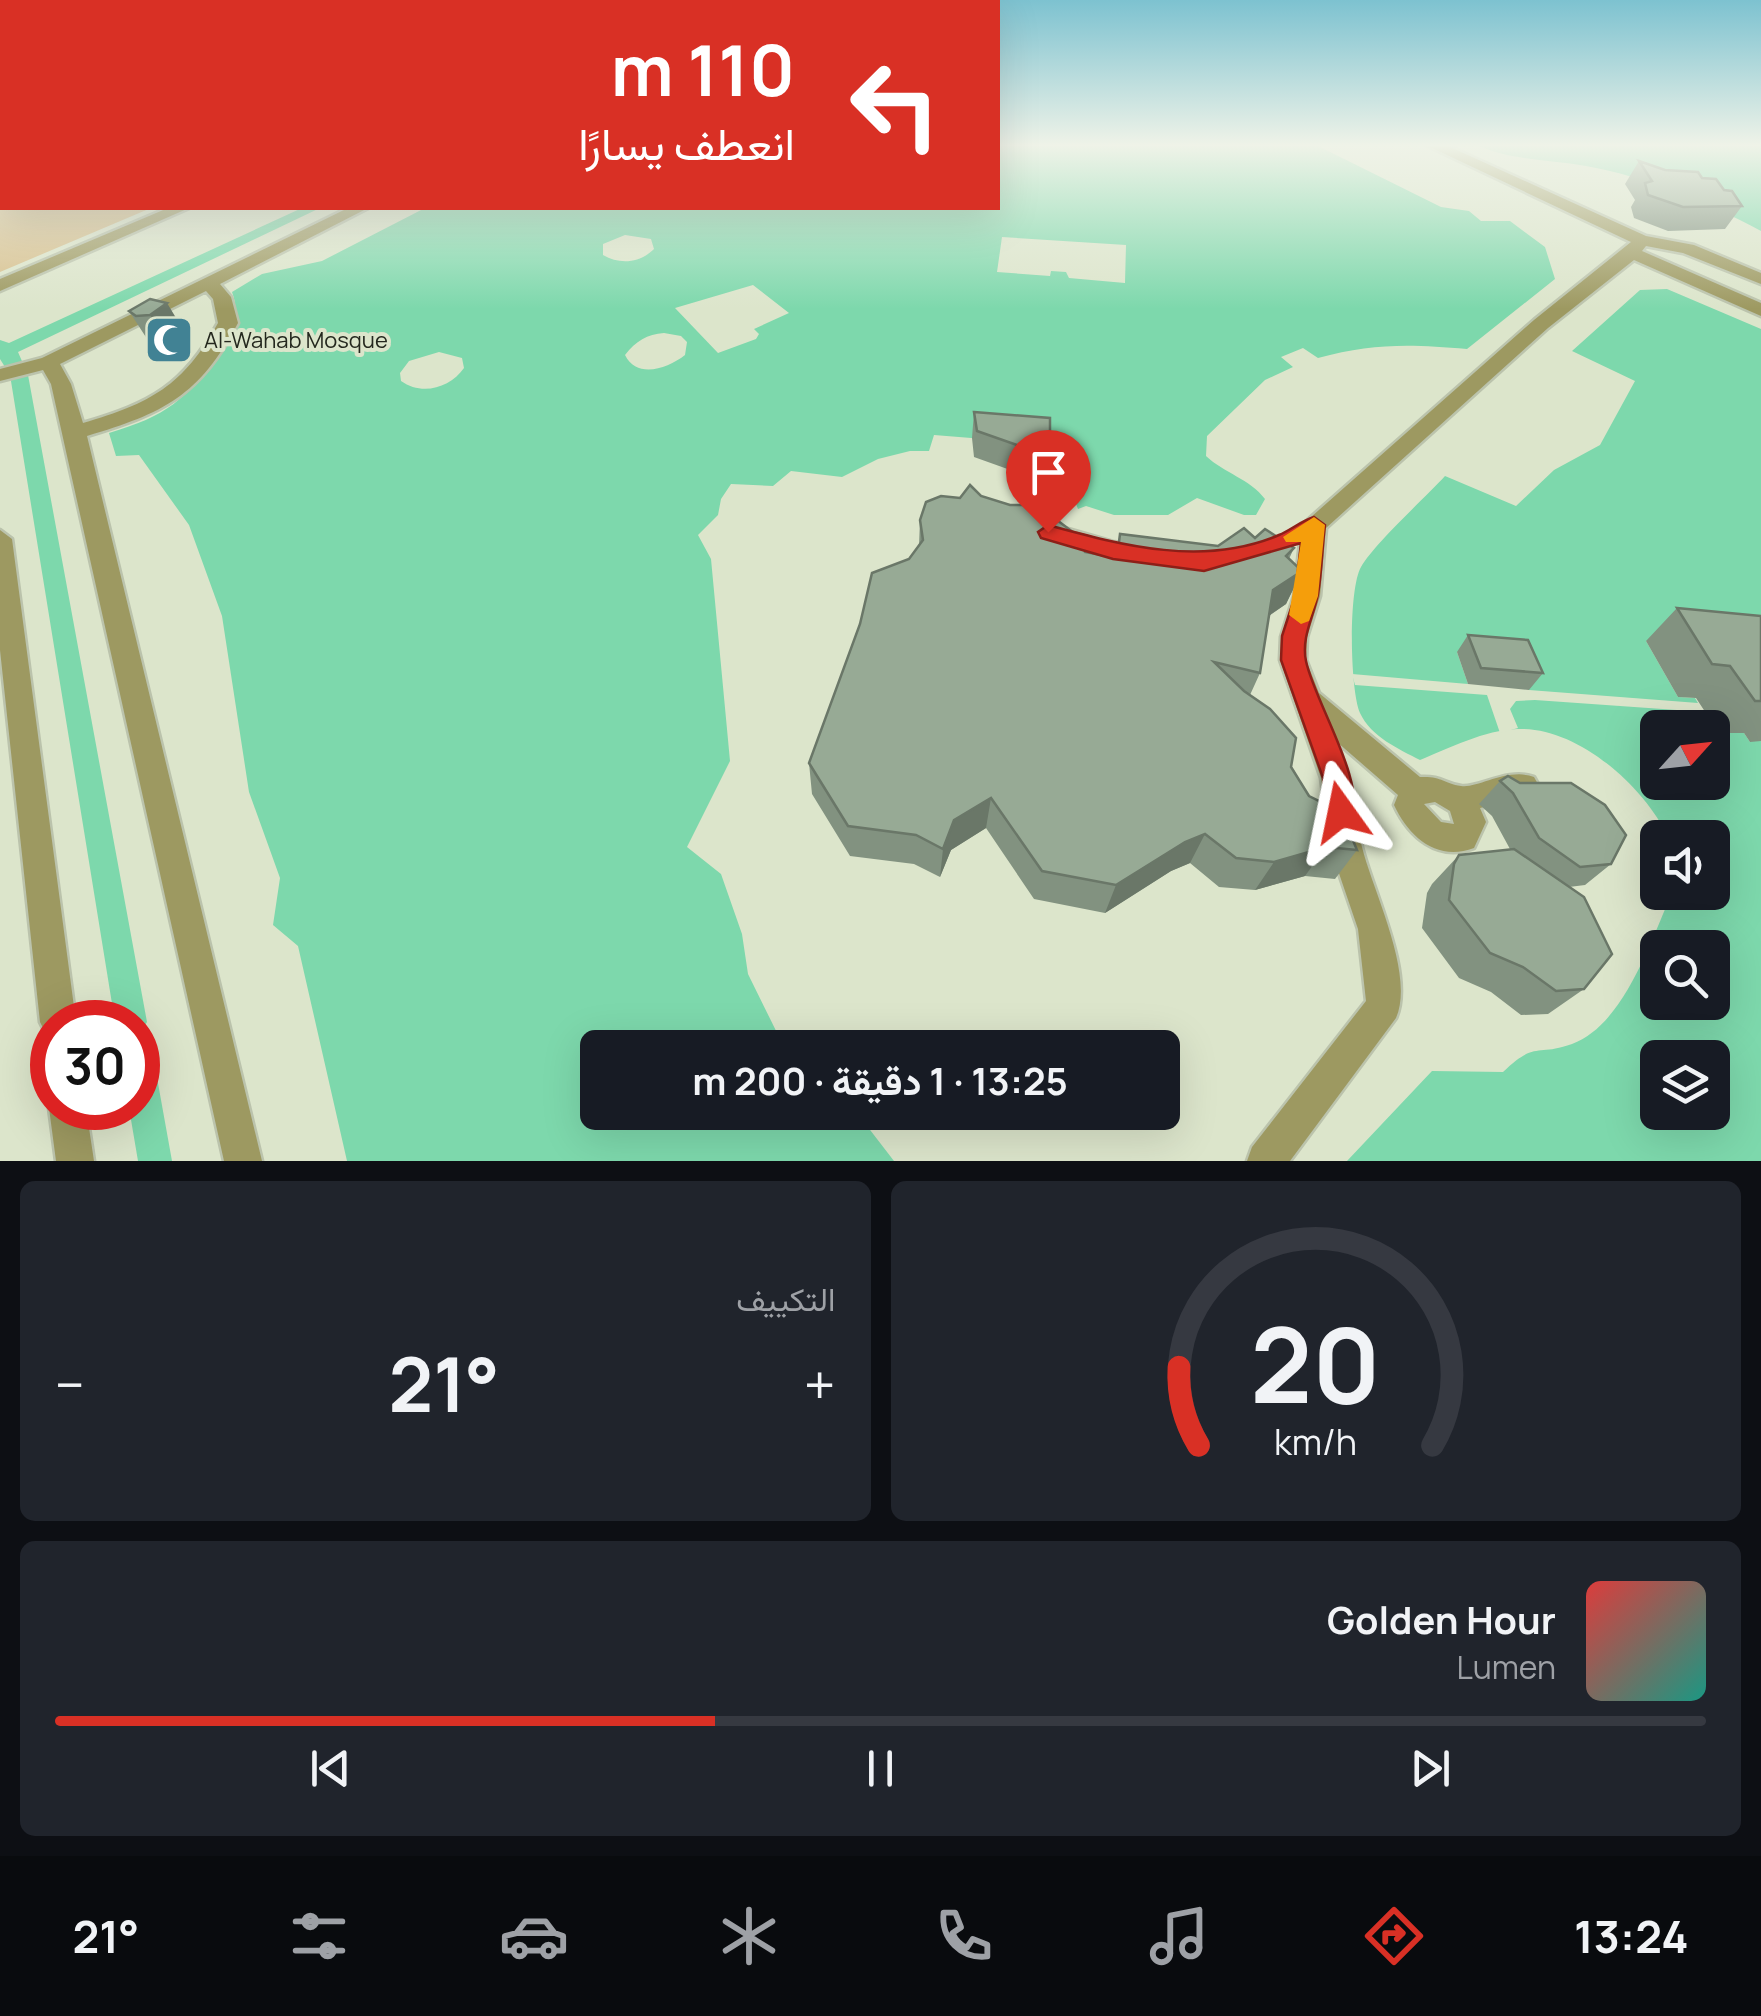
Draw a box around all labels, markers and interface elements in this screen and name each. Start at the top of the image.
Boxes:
text: 110 m [611,21,795,117]
icon: left [830,40,960,170]
text: انعطف يسارًا [578,112,795,174]
mosque icon: Al-Wahab Mosque [143,314,195,366]
place label: Al-Wahab Mosque [204,325,388,355]
pin [1006,430,1091,533]
icon: arrive [1021,445,1076,500]
north arrow [1640,710,1730,800]
map controls [1640,710,1730,1130]
position arrow [1289,760,1393,864]
button: sound [1640,820,1730,910]
button: search [1640,930,1730,1020]
speed limit sign: 30 [30,1000,160,1130]
button: layers [1640,1040,1730,1130]
text: 13:25 · 1 دقيقة · 200 m [692,1054,1068,1106]
text: التكييف [736,1277,836,1321]
text: 20 [1251,1292,1381,1434]
text: 21° [389,1332,500,1435]
text: − [55,1346,85,1422]
text: + [804,1346,836,1422]
text: km/h [1274,1417,1357,1466]
text: Golden Hour [1327,1593,1556,1645]
text: Lumen [1456,1645,1556,1689]
icon: previous [303,1741,358,1796]
icon: pause [853,1741,908,1796]
icon: next [1403,1741,1458,1796]
icon: filters [284,1901,354,1971]
icon: car [499,1901,569,1971]
icon: climate [714,1901,784,1971]
icon: phone [929,1901,999,1971]
icon: music [1144,1901,1214,1971]
icon: directions [1359,1901,1429,1971]
text: 21° [73,1905,139,1967]
text: 13:24 [1574,1905,1689,1967]

